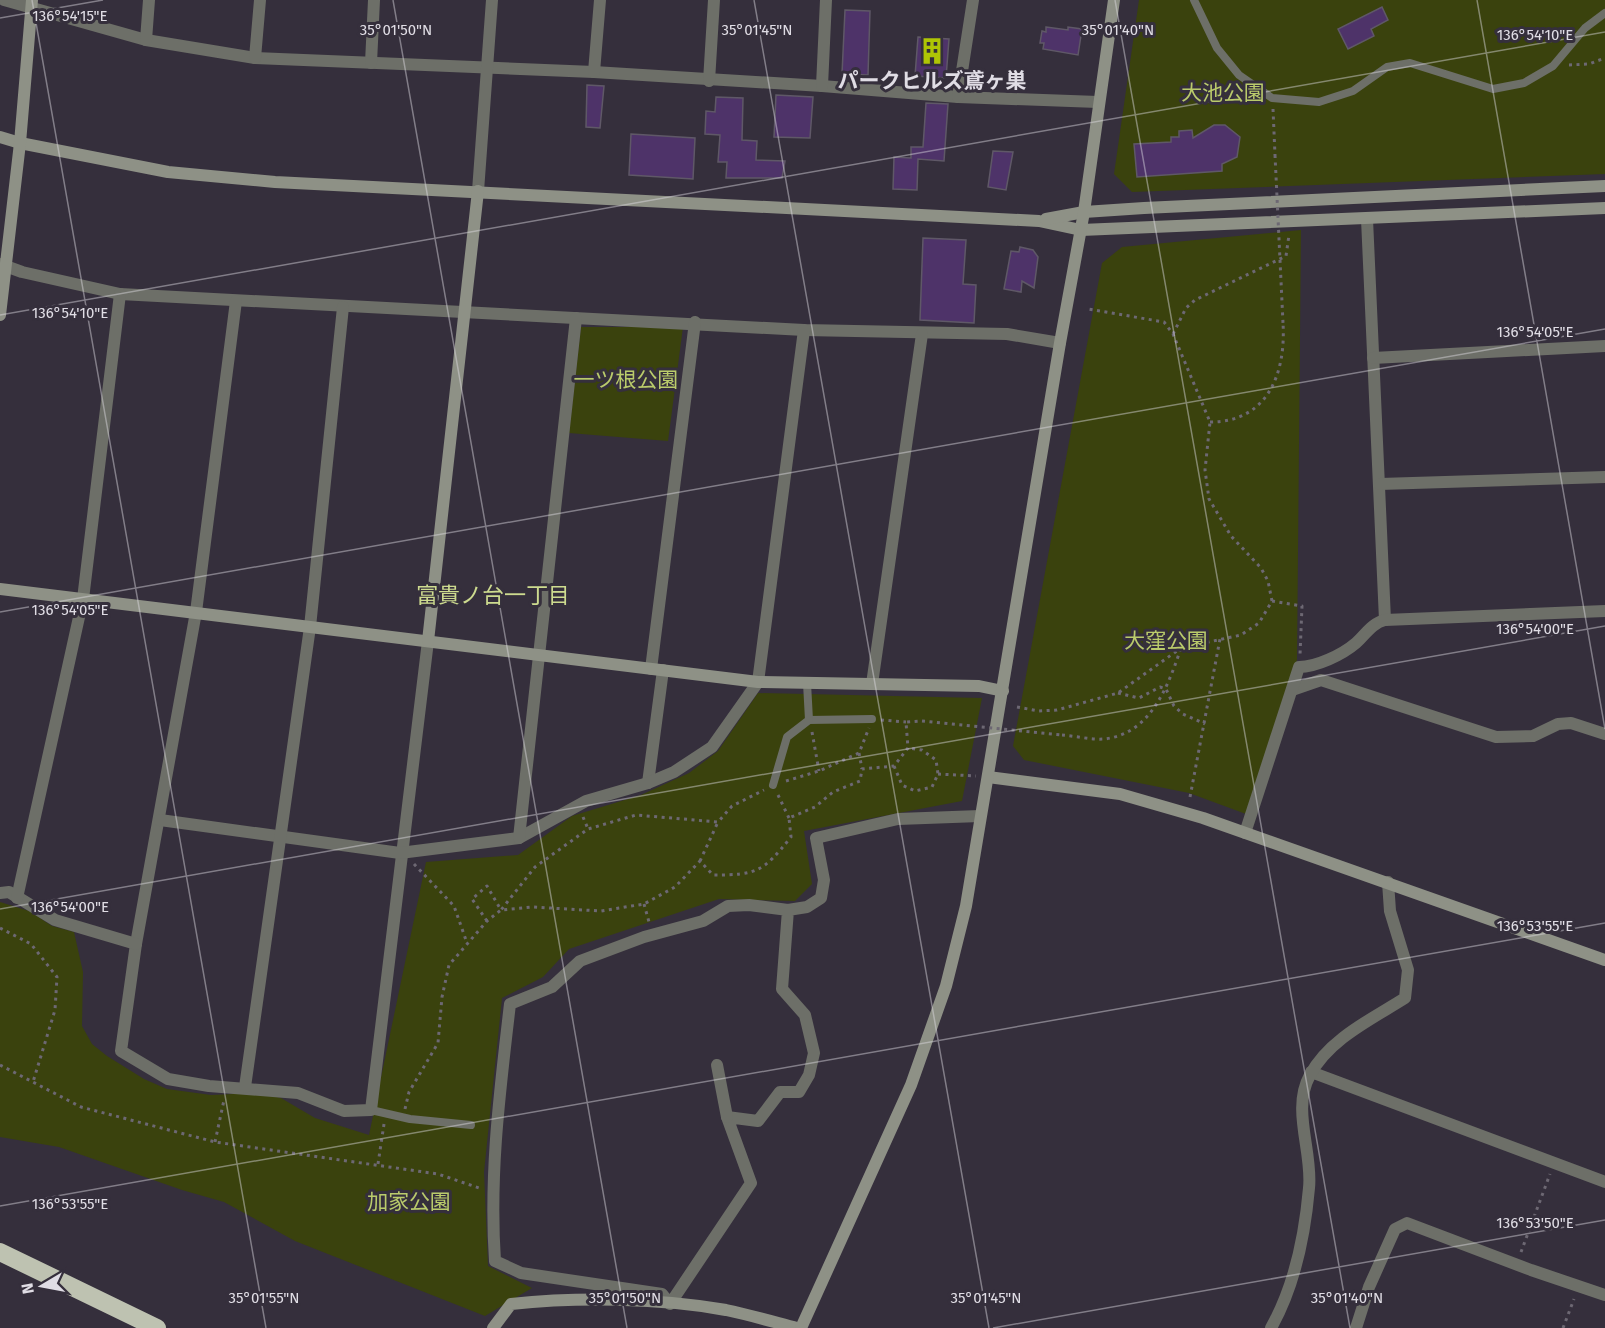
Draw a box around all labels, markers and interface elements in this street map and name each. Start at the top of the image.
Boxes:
text: 136°54'15"E [32,7,108,25]
text: 35°01'50"N [360,21,432,39]
text: 35°01'45"N [722,21,793,39]
text: 35°01'40"N [1082,21,1154,39]
text: 136°54'10"E [1497,26,1573,44]
building icon: パークヒルズ鳶ヶ巣 [917,36,947,66]
place label: パークヒルズ鳶ヶ巣 [838,68,1027,94]
park label: 大池公園 [1181,80,1265,106]
text: 136°54'10"E [32,304,108,322]
text: 136°54'05"E [1497,323,1574,341]
park label: 一ツ根公園 [574,367,679,393]
district label: 富貴ノ台一丁目 [416,582,570,609]
text: 136°54'05"E [32,601,109,619]
text: 136°54'00"E [1496,620,1574,638]
park label: 大窪公園 [1124,628,1208,654]
text: 136°54'00"E [31,898,109,916]
text: 136°53'55"E [1497,917,1573,935]
park label: 加家公園 [367,1189,451,1215]
text: 136°53'55"E [32,1195,108,1213]
text: 136°53'50"E [1496,1214,1574,1232]
north arrow [12,1256,72,1316]
text: N [17,1282,38,1295]
text: 35°01'55"N [228,1289,300,1307]
text: 35°01'50"N [589,1289,661,1307]
text: 35°01'45"N [951,1289,1022,1307]
text: 35°01'40"N [1311,1289,1383,1307]

